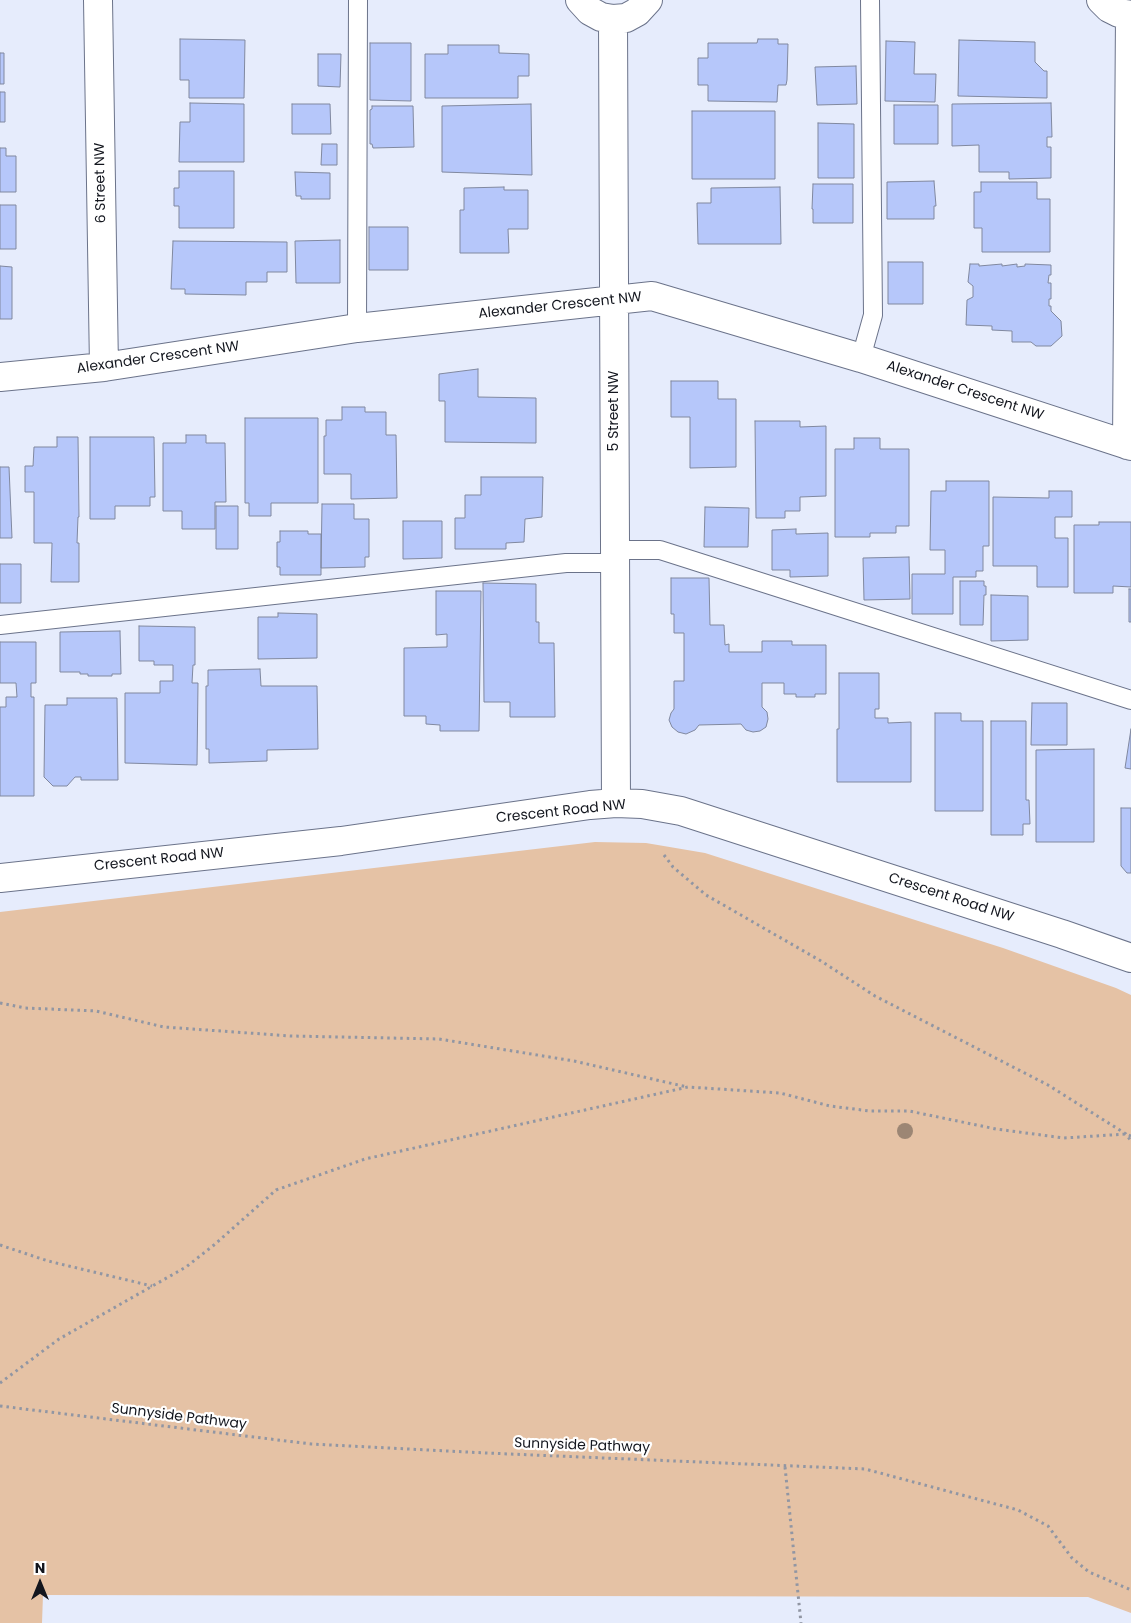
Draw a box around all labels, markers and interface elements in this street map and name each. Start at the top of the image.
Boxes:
street label: 6 Street NW [92,142,110,224]
street label: Alexander Crescent NW [477,289,643,323]
street label: Alexander Crescent NW [75,338,241,378]
street label: Alexander Crescent NW [884,358,1046,424]
street label: 5 Street NW [606,371,622,451]
street label: Crescent Road NW [495,797,627,827]
street label: Crescent Road NW [93,845,225,875]
street label: Crescent Road NW [886,870,1016,926]
street label: Sunnyside Pathway [110,1400,248,1434]
street label: Sunnyside Pathway [514,1435,650,1457]
north arrow [15,1558,65,1608]
text: N [35,1558,45,1578]

